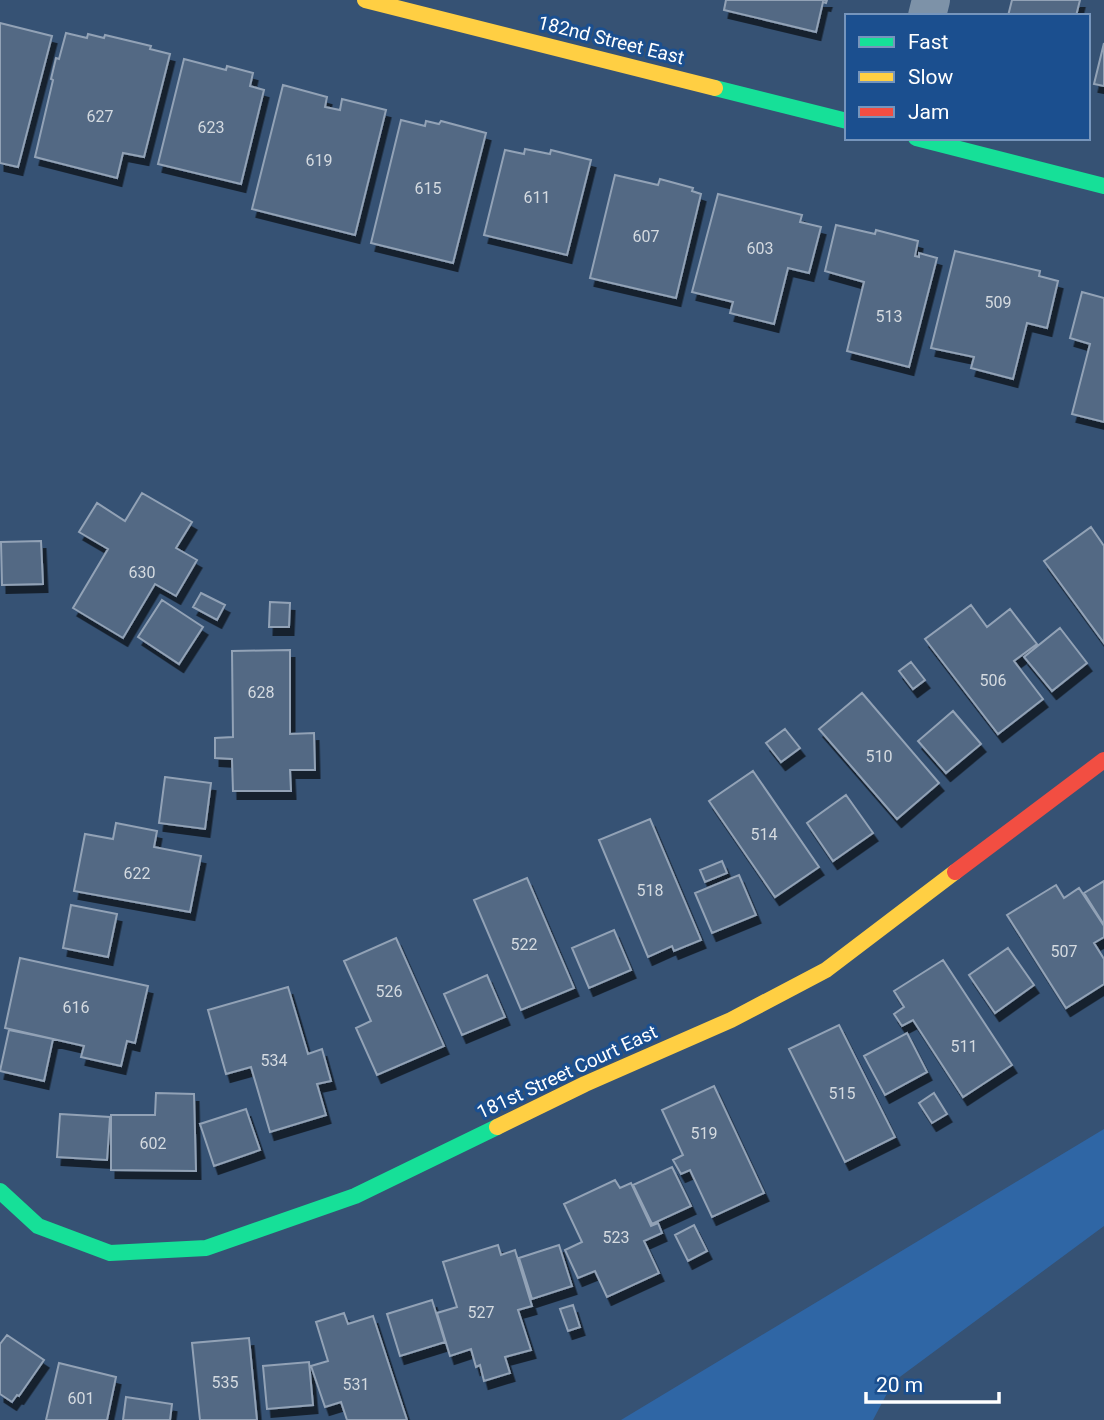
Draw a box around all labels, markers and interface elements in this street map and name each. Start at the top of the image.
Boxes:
street label: 182nd Street East [535,11,687,69]
legend [845,14,1090,140]
text: Fast [908,30,949,54]
text: Slow [908,65,954,89]
text: Jam [908,100,949,124]
house number: 627 [87,107,113,126]
house number: 623 [198,118,224,137]
house number: 619 [306,151,332,170]
house number: 615 [415,179,441,198]
house number: 611 [524,188,550,207]
house number: 607 [633,227,659,246]
house number: 603 [747,239,773,258]
house number: 509 [985,293,1011,312]
house number: 513 [876,307,902,326]
house number: 630 [129,563,155,582]
house number: 506 [980,671,1006,690]
house number: 628 [248,683,274,702]
house number: 510 [866,747,892,766]
house number: 514 [751,825,777,844]
house number: 622 [124,864,150,883]
house number: 518 [637,881,663,900]
house number: 522 [511,935,537,954]
house number: 507 [1051,942,1077,961]
house number: 526 [376,982,402,1001]
house number: 616 [63,998,89,1017]
street label: 181st Street Court East [473,1020,661,1124]
house number: 511 [951,1037,977,1056]
house number: 534 [261,1051,287,1070]
house number: 515 [829,1084,855,1103]
house number: 519 [691,1124,717,1143]
house number: 602 [140,1134,166,1153]
house number: 523 [603,1228,629,1247]
house number: 527 [468,1303,494,1322]
scale bar [866,1360,999,1404]
house number: 535 [212,1373,238,1392]
text: 20 m [876,1373,923,1397]
house number: 531 [343,1375,369,1394]
house number: 601 [68,1389,94,1408]

